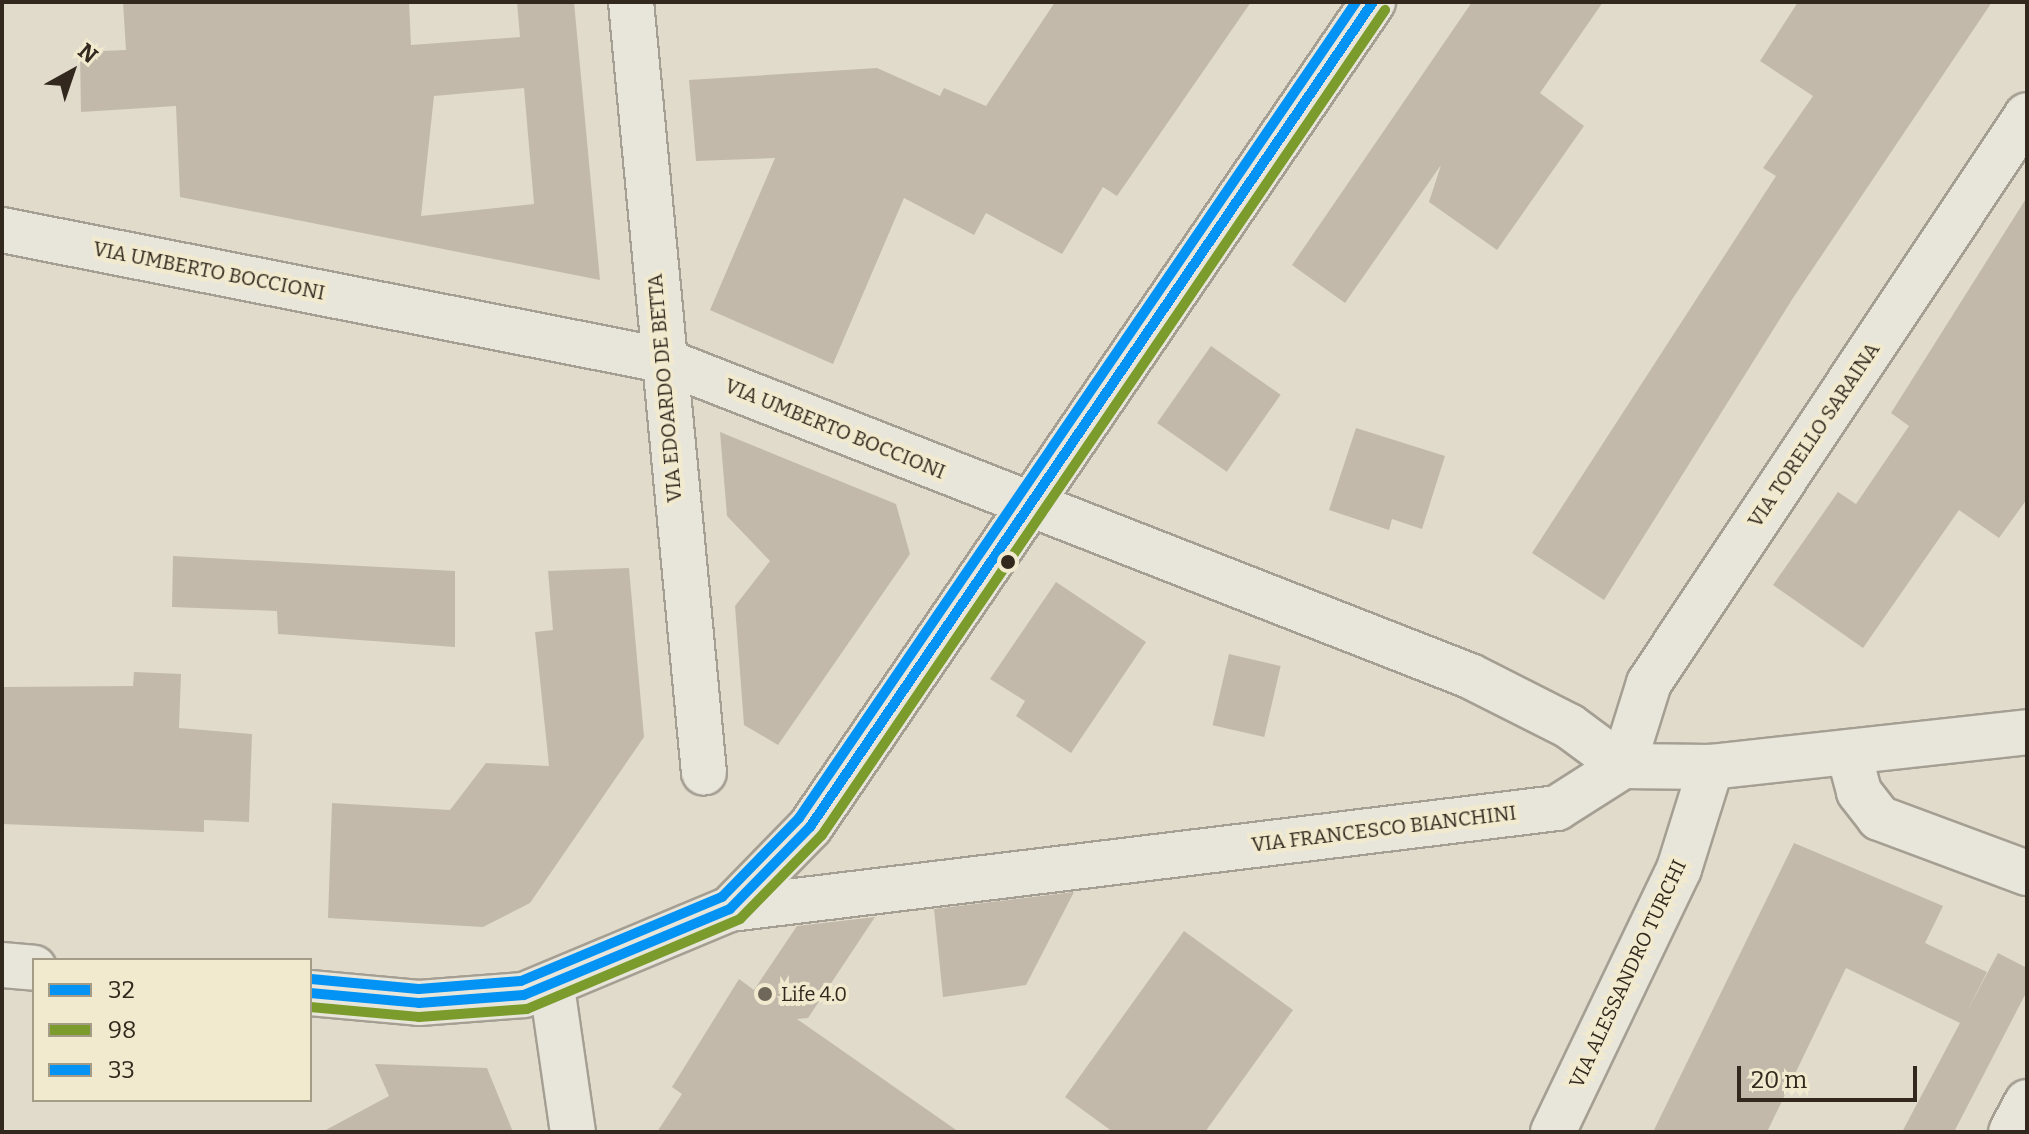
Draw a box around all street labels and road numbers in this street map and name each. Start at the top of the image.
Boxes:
street label: VIA UMBERTO BOCCIONI [91,237,327,305]
street label: VIA EDOARDO DE BETTA [643,273,687,503]
street label: VIA TORELLO SARAINA [1743,338,1885,532]
street label: VIA UMBERTO BOCCIONI [721,374,949,484]
street label: VIA FRANCESCO BIANCHINI [1250,801,1518,857]
street label: VIA ALESSANDRO TURCHI [1565,856,1691,1092]

